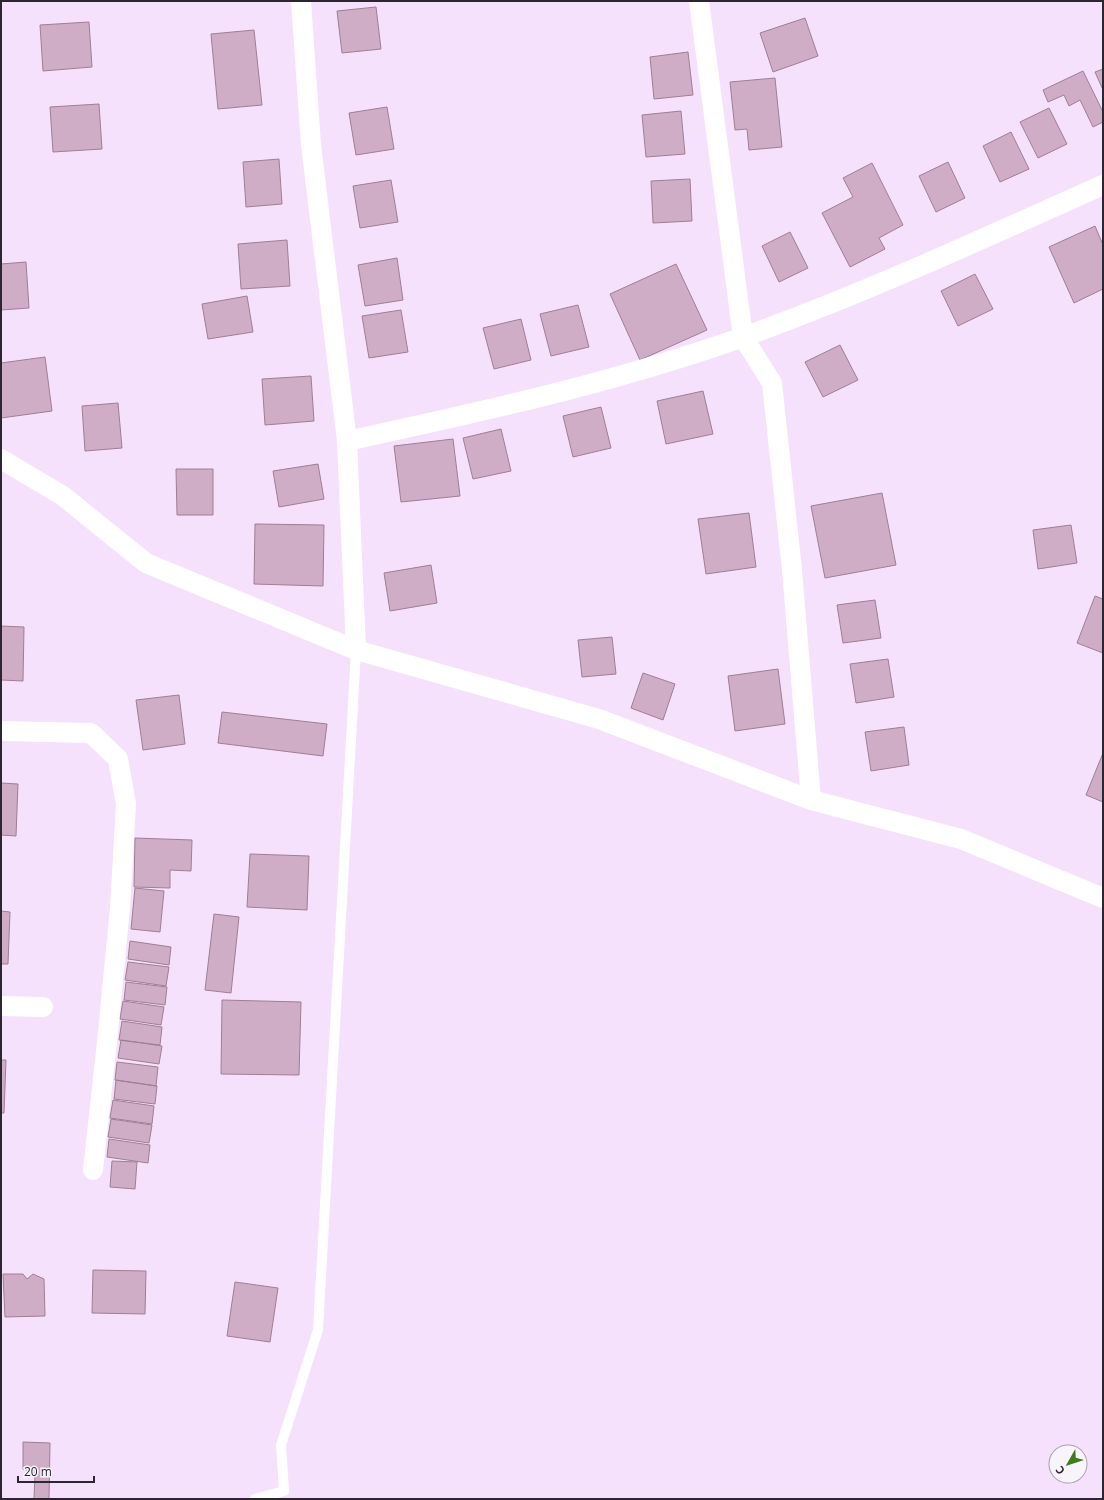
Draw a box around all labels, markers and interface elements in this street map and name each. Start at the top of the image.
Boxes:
north arrow [1048,1444,1088,1484]
scale bar [18,1458,94,1484]
text: 20 m [24,1463,52,1480]
text: С [1052,1463,1068,1478]

